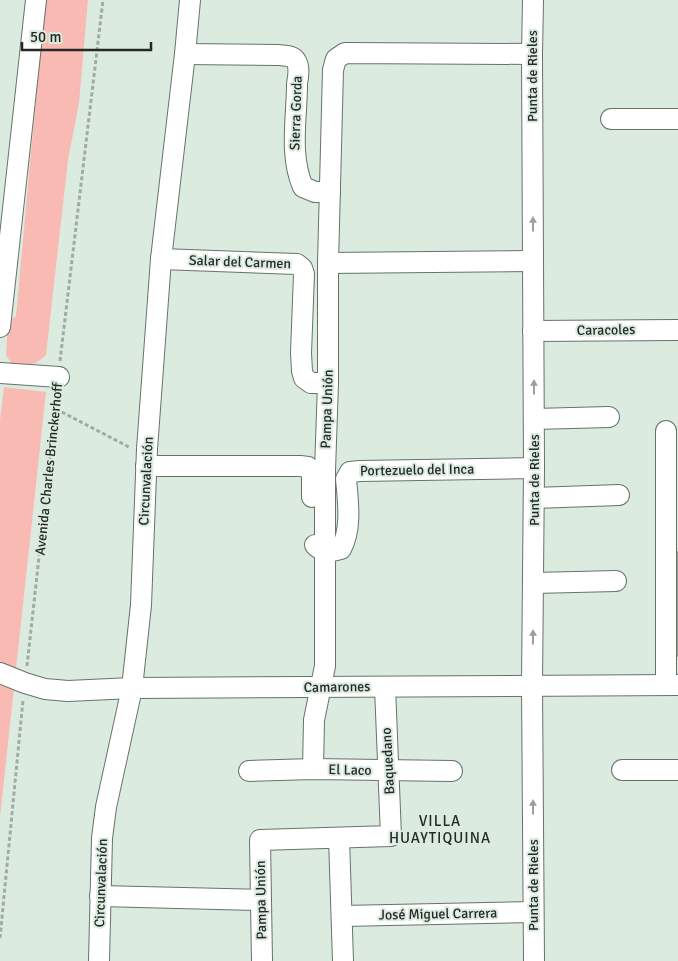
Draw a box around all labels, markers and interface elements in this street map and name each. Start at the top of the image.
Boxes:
scale bar [22,20,151,52]
text: 50 m [30,28,61,46]
street label: Punta de Rieles [524,30,541,122]
street label: Sierra Gorda [286,75,306,151]
one-way arrow [529,216,537,232]
street label: Salar del Carmen [189,252,291,272]
street label: Caracoles [577,321,635,339]
street label: Pampa Unión [317,369,337,449]
one-way arrow [529,379,537,395]
street label: Avenida Charles Brinckerhoff [31,381,67,556]
street label: Punta de Rieles [526,434,543,526]
street label: Circunvalación [135,436,157,526]
street label: Portezuelo del Inca [360,461,474,479]
one-way arrow [529,629,537,645]
street label: Camarones [304,678,370,696]
street label: Baquedano [378,727,398,795]
street label: El Laco [328,761,372,779]
one-way arrow [529,799,537,815]
district label: VILLA HUAYTIQUINA [389,812,491,847]
street label: Circunvalación [91,838,111,928]
street label: Punta de Rieles [525,839,542,931]
street label: Pampa Unión [252,860,270,940]
street label: José Miguel Carrera [378,904,498,924]

